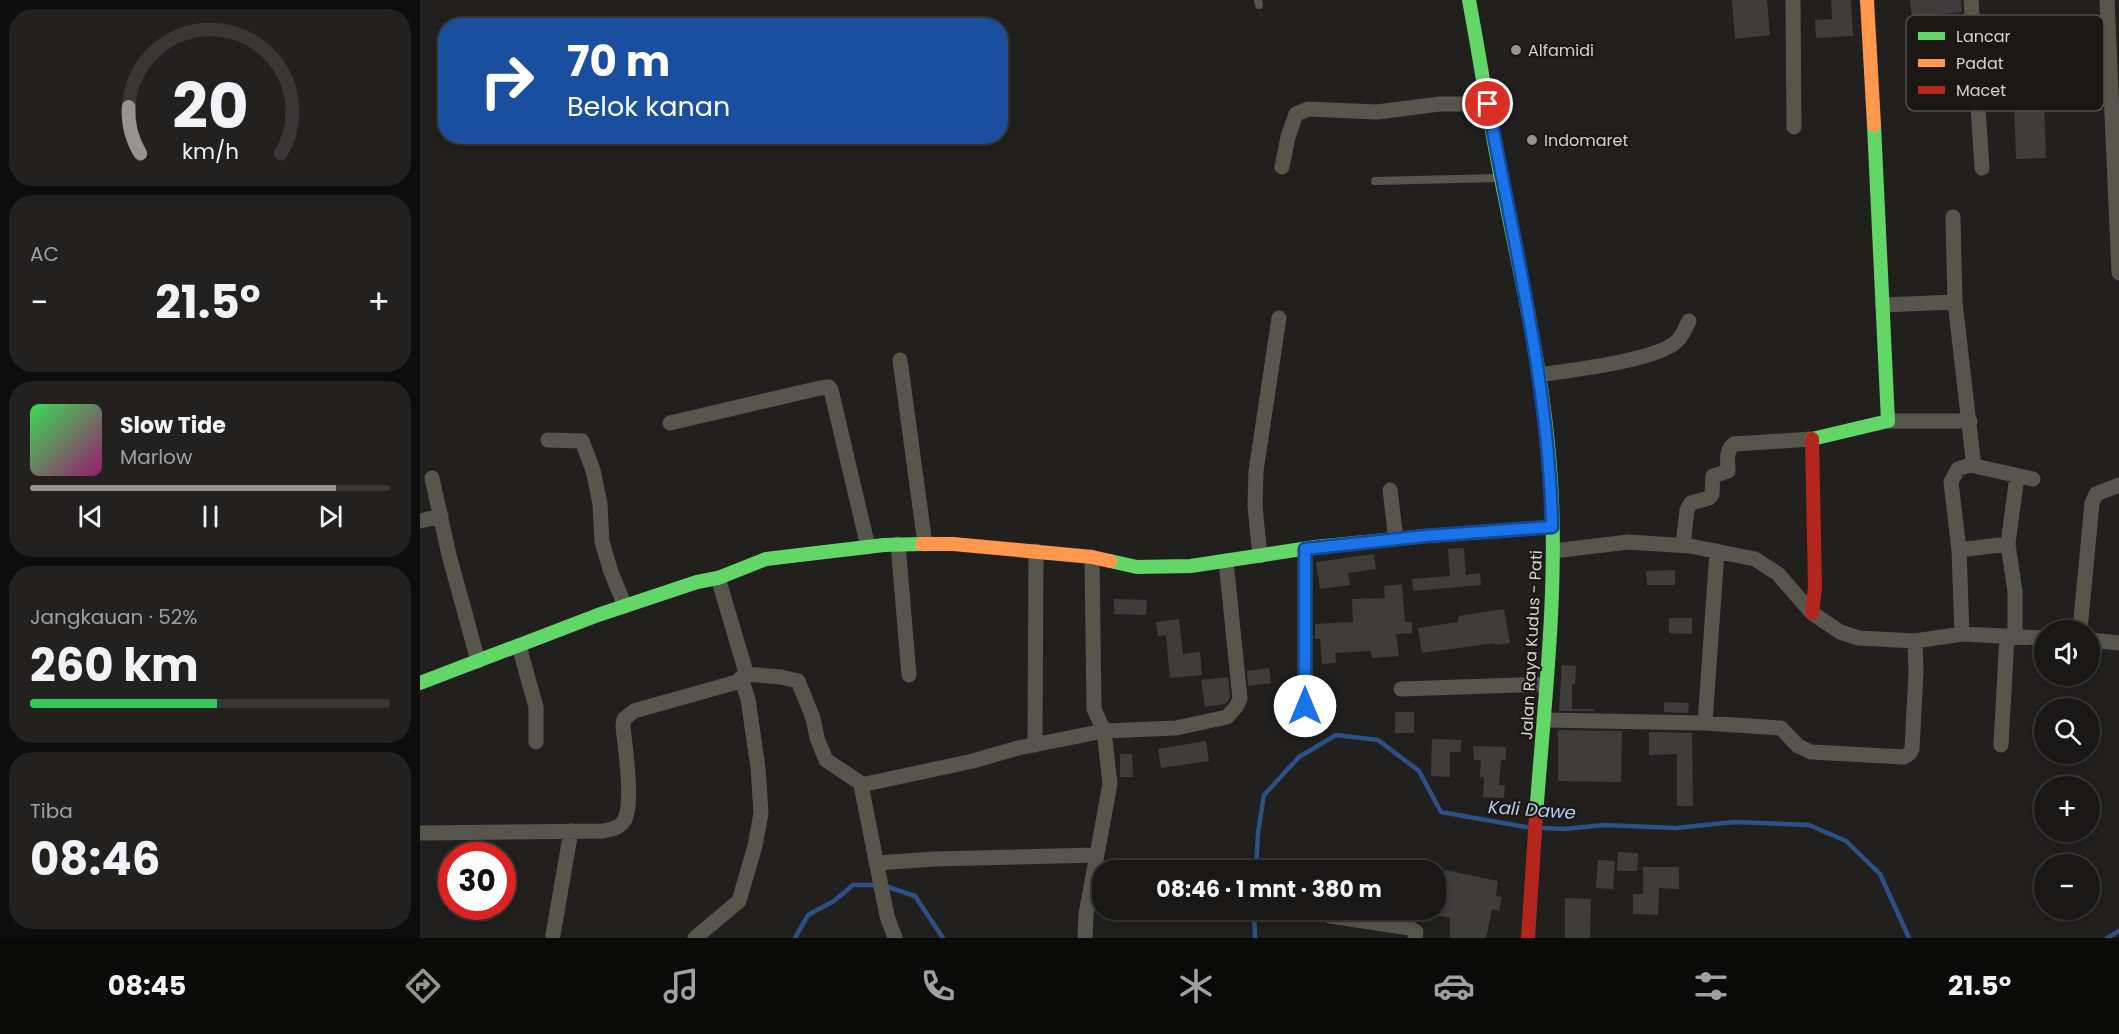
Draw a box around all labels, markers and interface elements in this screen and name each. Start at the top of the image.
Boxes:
legend [1906,15,2104,111]
text: Lancar [1956,25,2010,48]
text: 70 m [567,32,670,91]
place label: Alfamidi [1528,39,1594,62]
icon: right [468,42,546,120]
marker: Alfamidi [1509,43,1523,57]
text: Padat [1956,52,2004,75]
text: 20 [172,63,248,151]
pin [1462,78,1513,129]
text: Macet [1956,79,2006,102]
icon: arrive [1471,87,1504,120]
text: Belok kanan [567,88,730,125]
place label: Indomaret [1544,129,1628,152]
marker: Indomaret [1525,133,1539,147]
text: km/h [181,137,239,168]
text: AC [30,240,59,268]
text: 21.5° [155,271,261,334]
text: − [30,279,48,326]
text: + [367,279,390,326]
text: Slow Tide [120,410,226,441]
text: Marlow [120,443,192,471]
icon: previous [74,500,107,533]
icon: pause [194,500,227,533]
icon: next [314,500,347,533]
street label: Jalan Raya Kudus - Pati [1515,550,1548,740]
text: Jangkauan · 52% [30,603,198,631]
map controls [2034,620,2100,920]
button: sound [2034,620,2100,686]
text: 260 km [30,634,199,697]
position arrow [1273,674,1337,738]
button: search [2034,698,2100,764]
button: + [2034,776,2100,842]
water label: Kali Dawe [1487,794,1577,825]
text: Tiba [30,797,73,825]
text: 08:46 [30,828,160,891]
speed limit sign: 30 [438,842,516,920]
button: − [2034,854,2100,920]
text: 08:46 · 1 mnt · 380 m [1156,874,1382,905]
icon: directions [402,965,444,1007]
icon: music [660,965,702,1007]
icon: phone [917,965,959,1007]
icon: climate [1175,965,1217,1007]
icon: car [1433,965,1475,1007]
icon: filters [1690,965,1732,1007]
text: 08:45 [108,967,186,1004]
text: 21.5° [1948,967,2011,1004]

